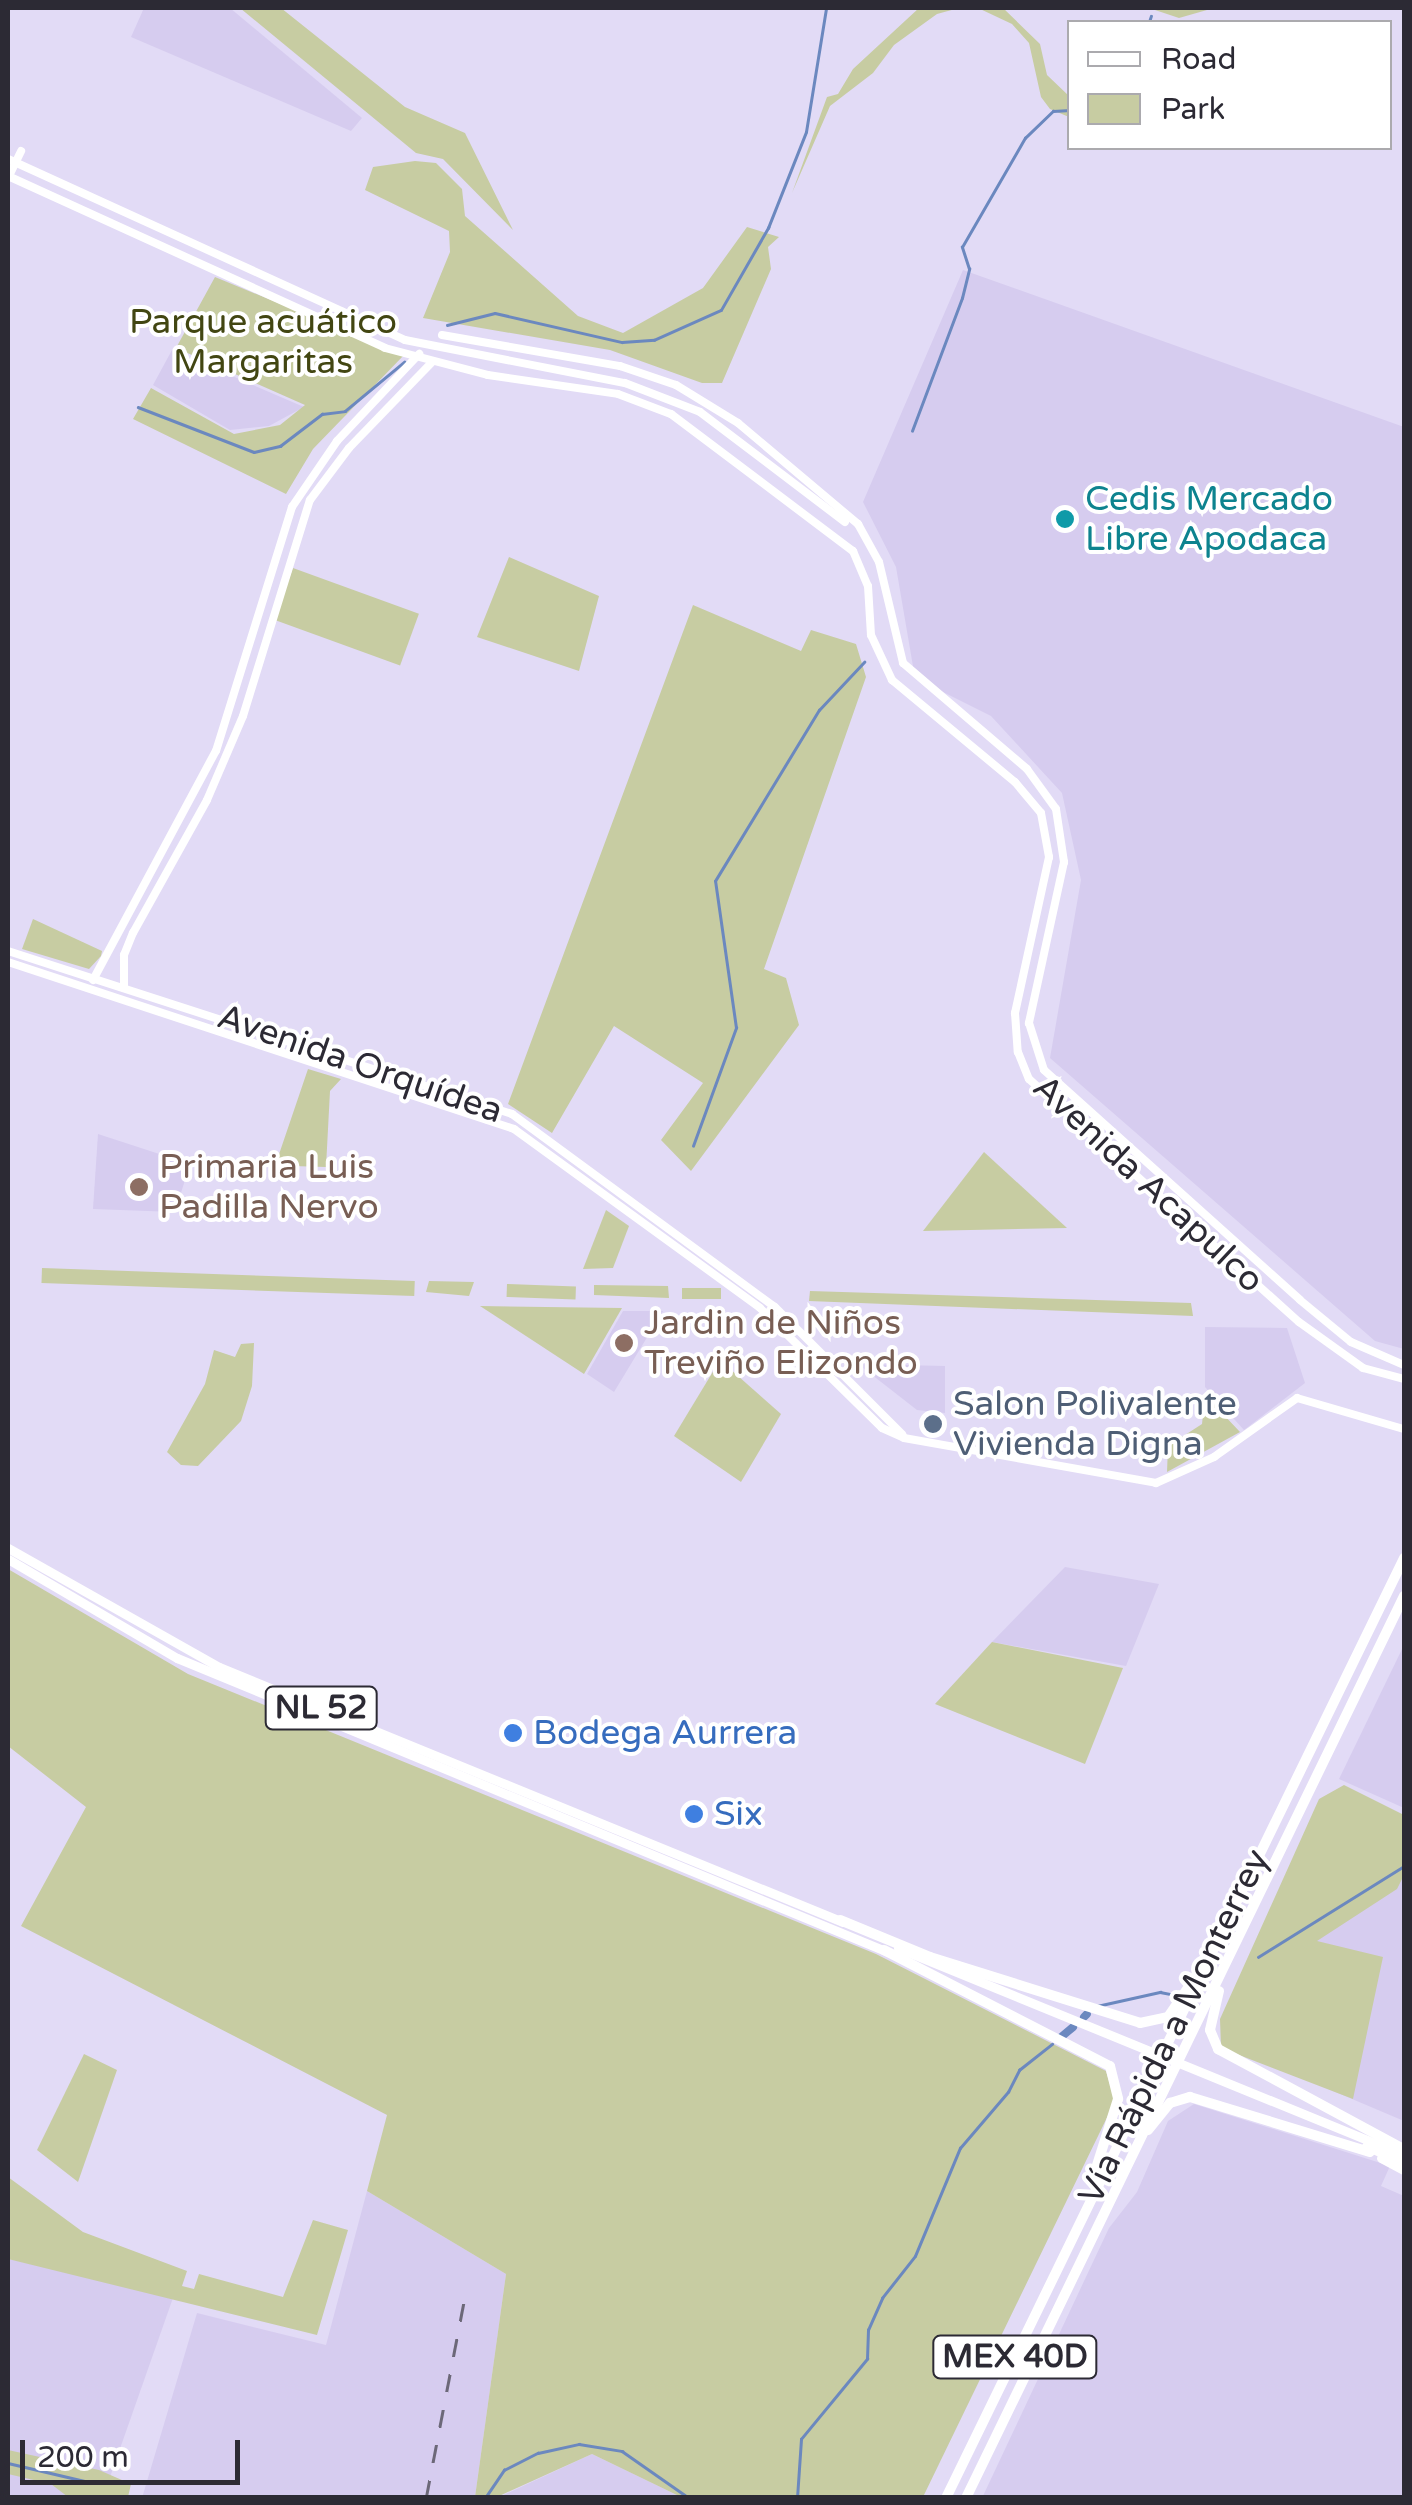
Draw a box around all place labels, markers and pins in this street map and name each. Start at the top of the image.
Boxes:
place label: Cedis Mercado Libre Apodaca [1085,478,1333,560]
marker: Cedis Mercado Libre Apodaca [1054,508,1076,530]
place label: Primaria Luis Padilla Nervo [159,1146,379,1228]
marker: Primaria Luis Padilla Nervo [128,1176,150,1198]
place label: Jardin de Niños Treviño Elizondo [644,1302,918,1384]
marker: Jardin de Niños Treviño Elizondo [613,1332,635,1354]
place label: Salon Polivalente Vivienda Digna [953,1383,1237,1465]
marker: Salon Polivalente Vivienda Digna [922,1413,944,1435]
place label: Bodega Aurrera [533,1712,797,1754]
marker: Bodega Aurrera [502,1722,524,1744]
place label: Six [714,1793,763,1835]
marker: Six [683,1803,705,1825]

